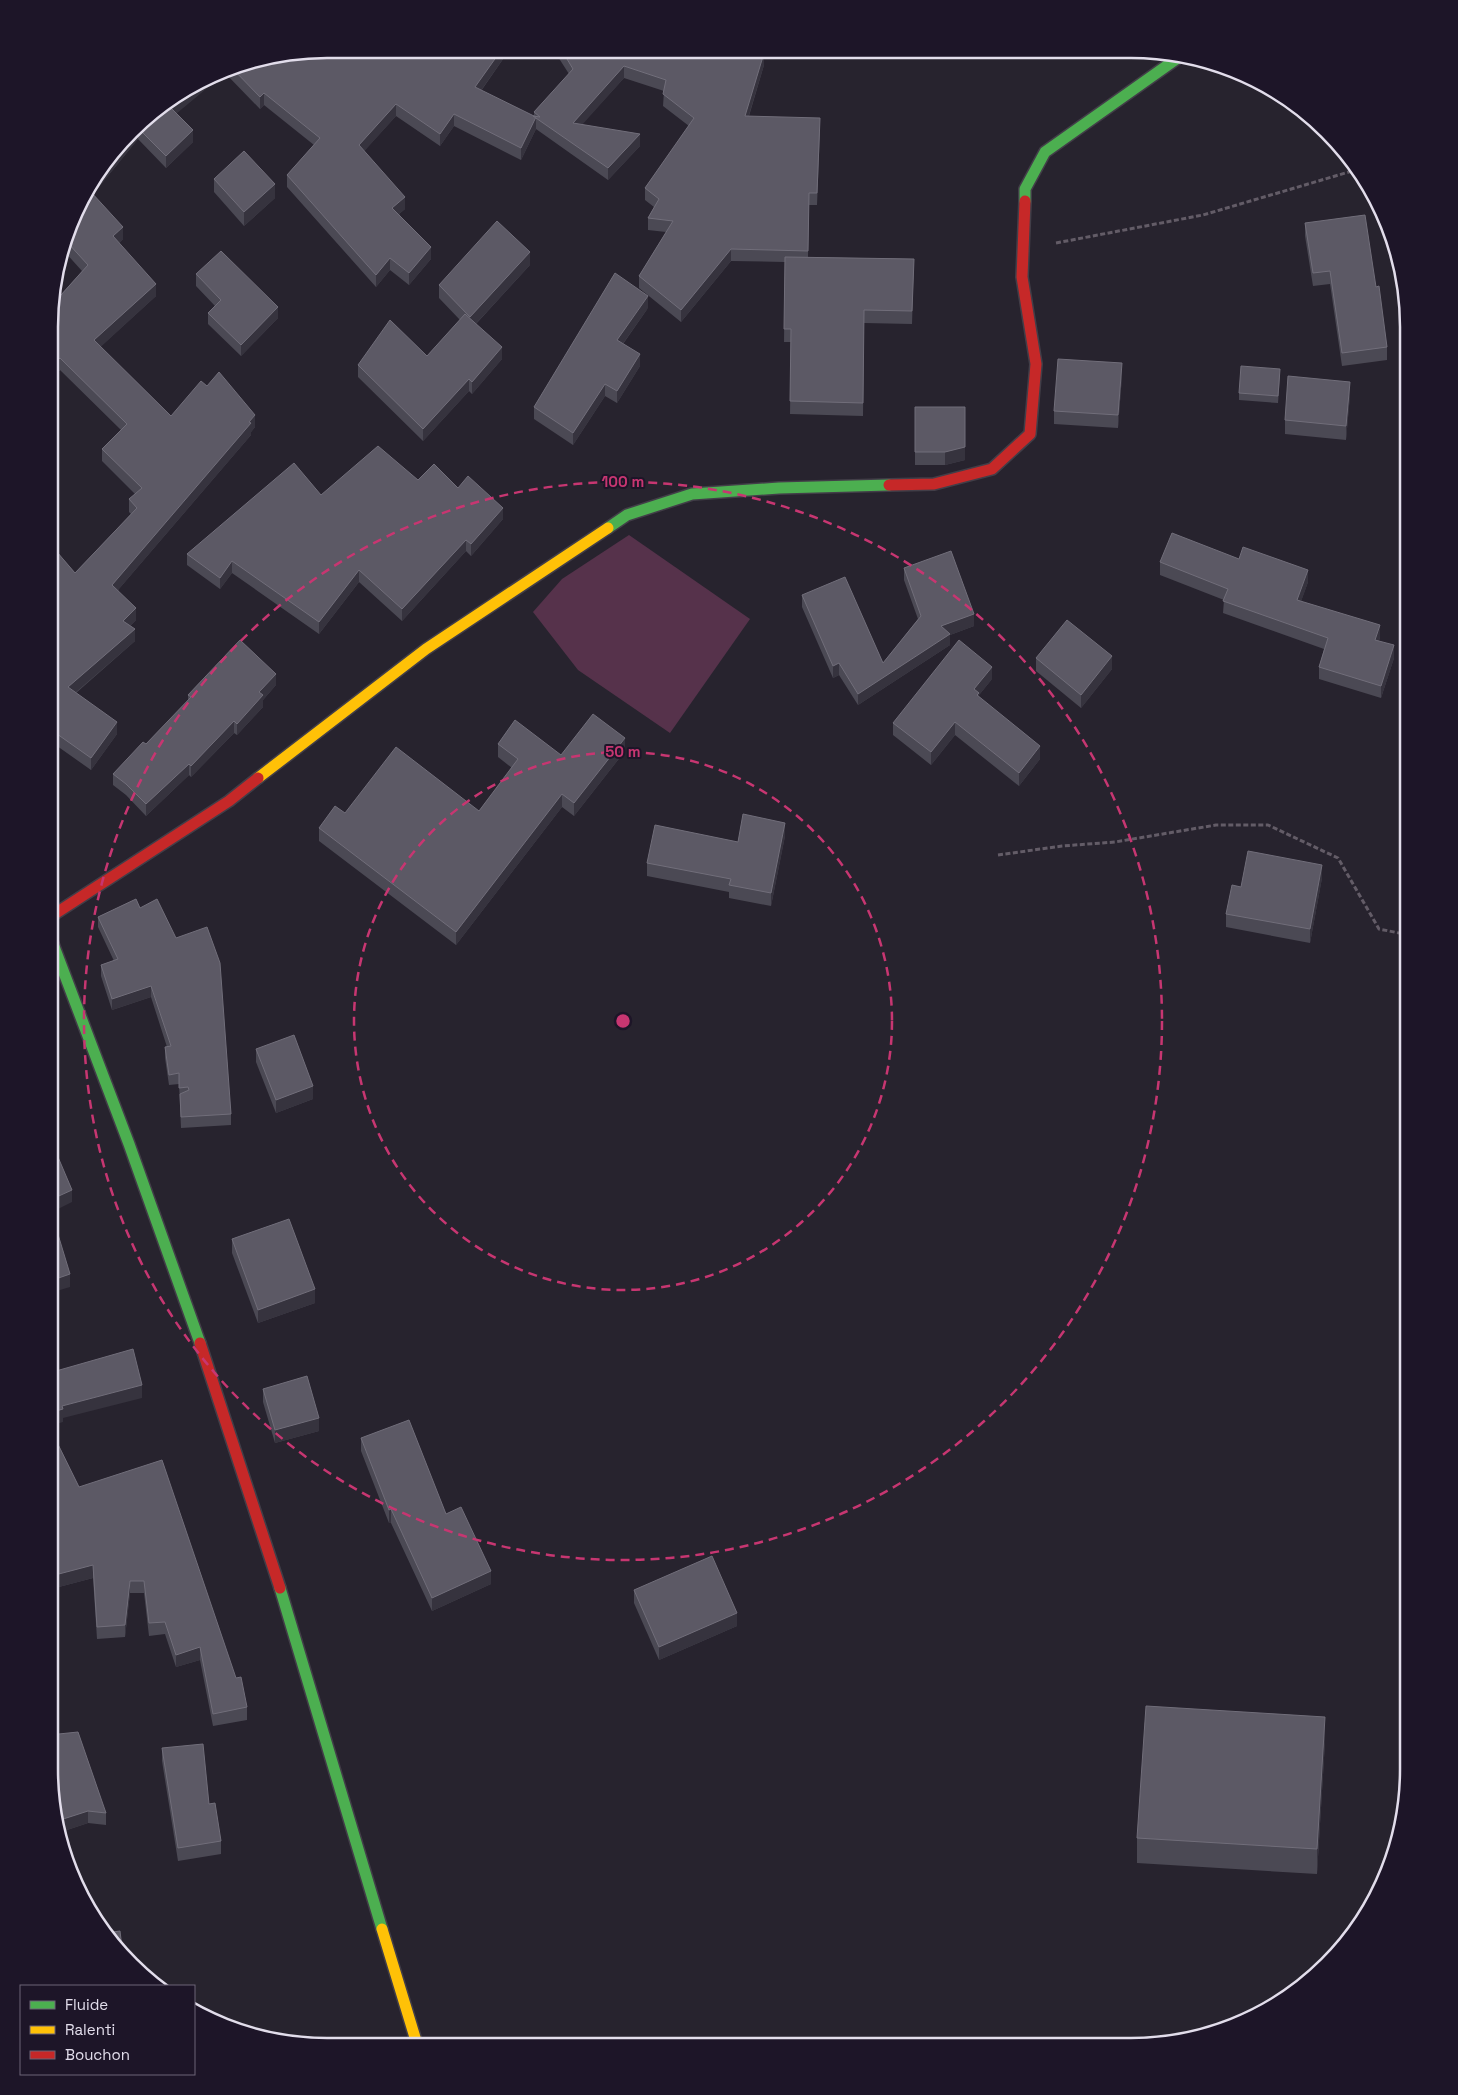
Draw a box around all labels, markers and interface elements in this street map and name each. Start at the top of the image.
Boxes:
text: 100 m [602,472,644,491]
text: 50 m [605,742,641,761]
centre of rings [614,1012,632,1030]
legend [20,1985,195,2075]
text: Fluide [65,1995,108,2014]
text: Ralenti [65,2020,115,2039]
text: Bouchon [65,2045,130,2064]

